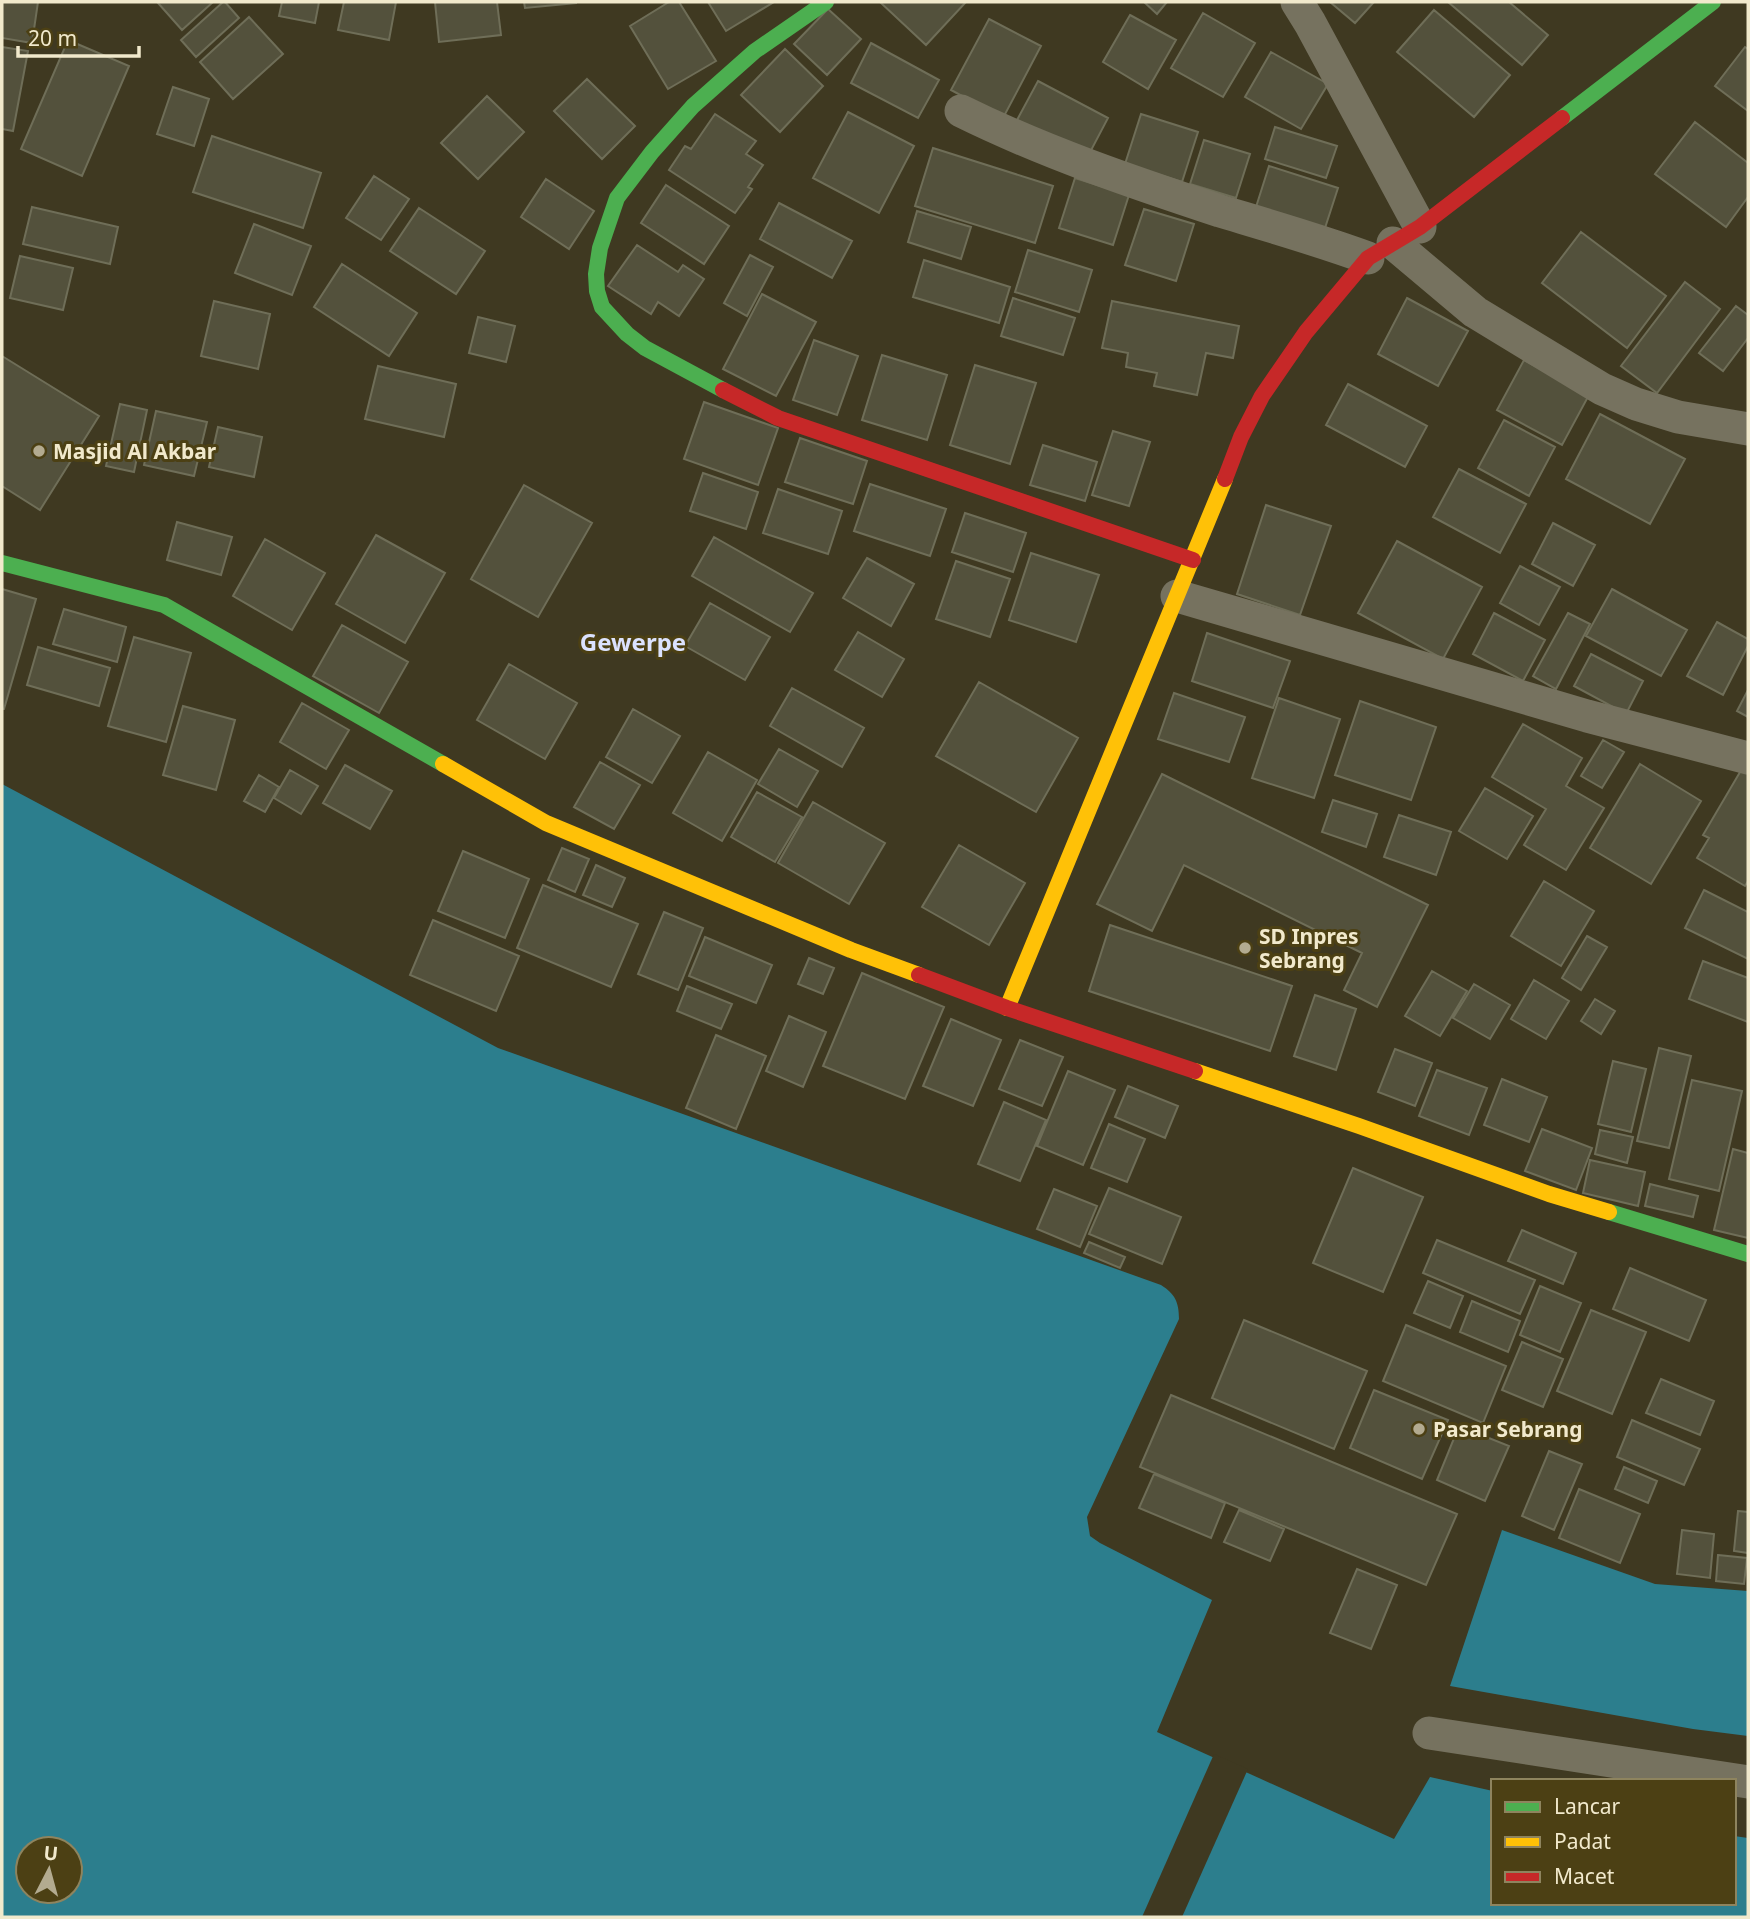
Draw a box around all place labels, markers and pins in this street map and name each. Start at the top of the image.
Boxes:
place label: Masjid Al Akbar [53,437,217,465]
marker: Masjid Al Akbar [31,443,47,459]
place label: SD Inpres Sebrang [1259,922,1359,974]
marker: SD Inpres Sebrang [1237,940,1253,956]
place label: Pasar Sebrang [1433,1415,1582,1443]
marker: Pasar Sebrang [1411,1421,1427,1437]

